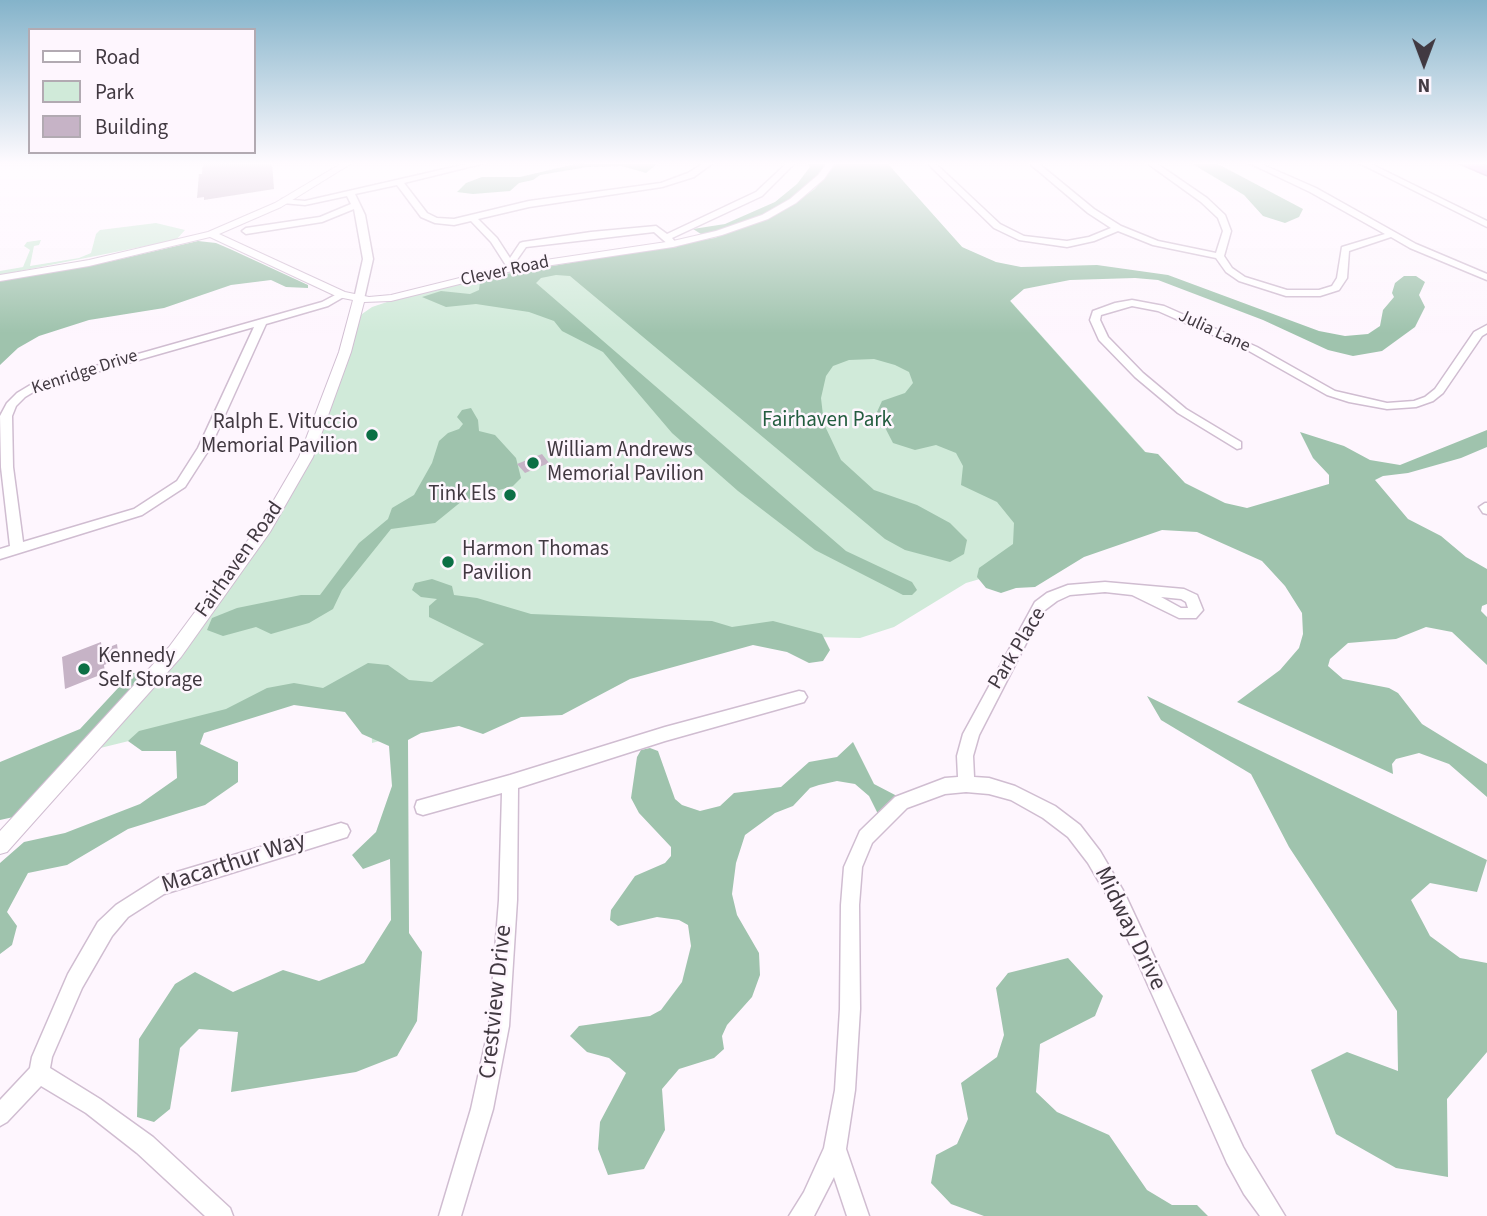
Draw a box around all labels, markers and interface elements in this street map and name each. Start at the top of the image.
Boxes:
legend [28,28,256,154]
north arrow [1389,28,1459,98]
text: Road [95,42,140,72]
text: N [1418,71,1430,98]
text: Park [95,77,134,107]
text: Building [95,112,168,142]
street label: Clever Road [459,252,551,292]
street label: Julia Lane [1175,306,1253,358]
street label: Kenridge Drive [29,346,141,400]
park label: Fairhaven Park [762,408,892,434]
place label: Ralph E. Vituccio Memorial Pavilion [201,410,358,460]
marker: Ralph E. Vituccio Memorial Pavilion [364,427,380,443]
place label: William Andrews Memorial Pavilion [547,438,704,488]
marker: William Andrews Memorial Pavilion [525,455,541,471]
place label: Tink Els [428,482,496,508]
marker: Tink Els [502,487,518,503]
street label: Fairhaven Road [191,497,289,623]
place label: Harmon Thomas Pavilion [462,537,609,587]
marker: Harmon Thomas Pavilion [440,554,456,570]
street label: Park Place [984,604,1052,694]
place label: Kennedy Self Storage [98,644,202,694]
marker: Kennedy Self Storage [76,661,92,677]
street label: Macarthur Way [158,827,310,901]
street label: Midway Drive [1087,863,1171,995]
street label: Crestview Drive [475,924,519,1080]

